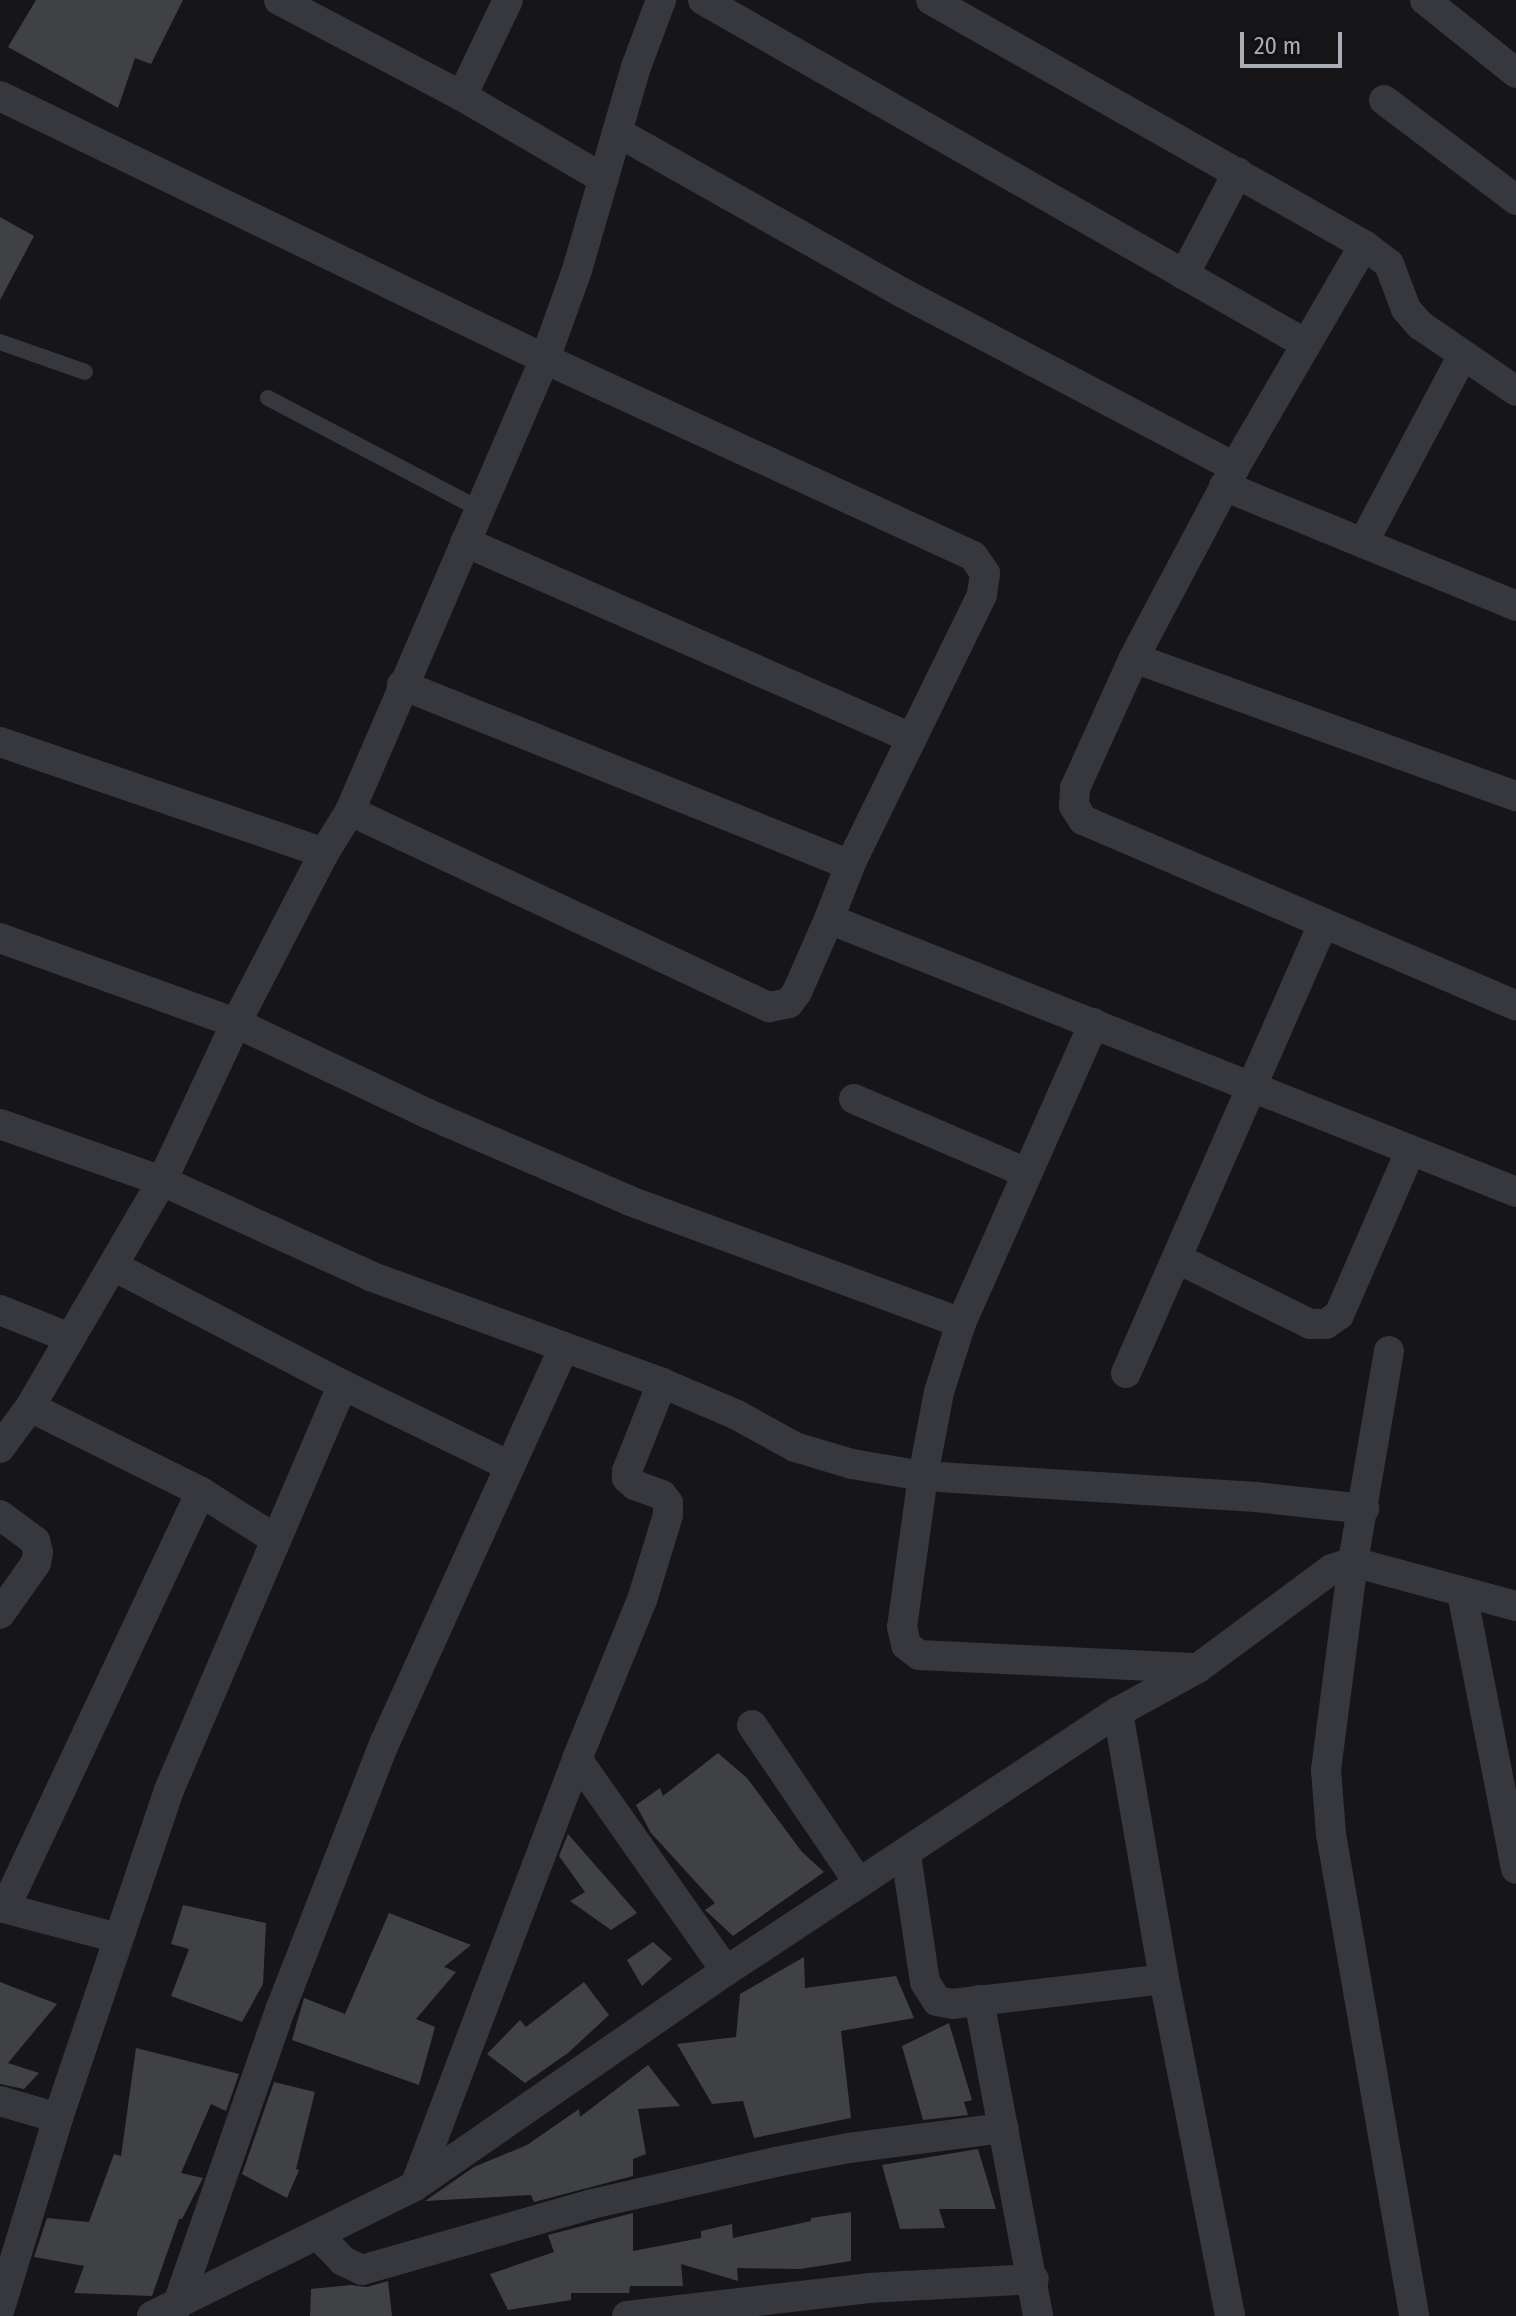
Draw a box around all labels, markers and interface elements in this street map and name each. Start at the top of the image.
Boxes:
scale bar [1244,16,1346,66]
text: 20 m [1254,32,1301,60]

